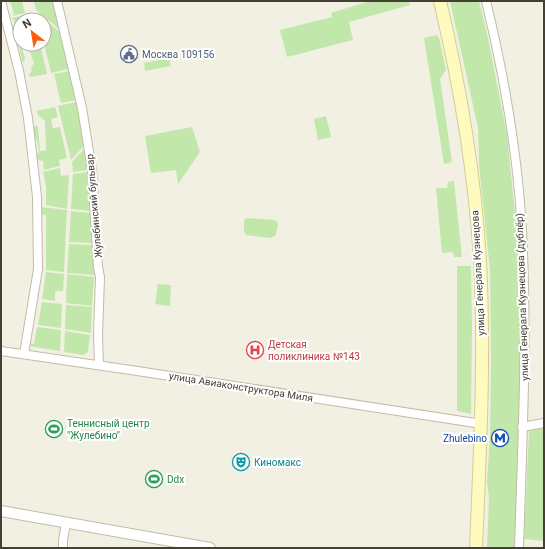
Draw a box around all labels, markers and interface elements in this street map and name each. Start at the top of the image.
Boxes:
north arrow [12,12,52,52]
text: N [20,16,34,31]
public building icon: Москва 109156 [119,44,139,64]
place label: Москва 109156 [142,49,215,60]
street label: Жулебинский бульвар [84,153,104,258]
street label: улица Генерала Кузнецова [469,210,487,336]
street label: улица Генерала Кузнецова (дублёр) [514,213,531,381]
place label: Детская поликлиника №143 [268,339,360,362]
hospital icon: Детская поликлиника №143 [245,340,265,360]
street label: улица Авиаконструктора Миля [168,370,314,404]
place label: Теннисный центр "Жулебино" [67,418,150,441]
sports icon: Теннисный центр "Жулебино" [44,419,64,439]
metro station icon: Zhulebino [490,428,510,448]
place label: Zhulebino [443,433,487,444]
theatre icon: Киномакс [231,452,251,472]
place label: Киномакс [254,457,301,468]
sports icon: Ddx [144,469,164,489]
place label: Ddx [167,474,184,485]

